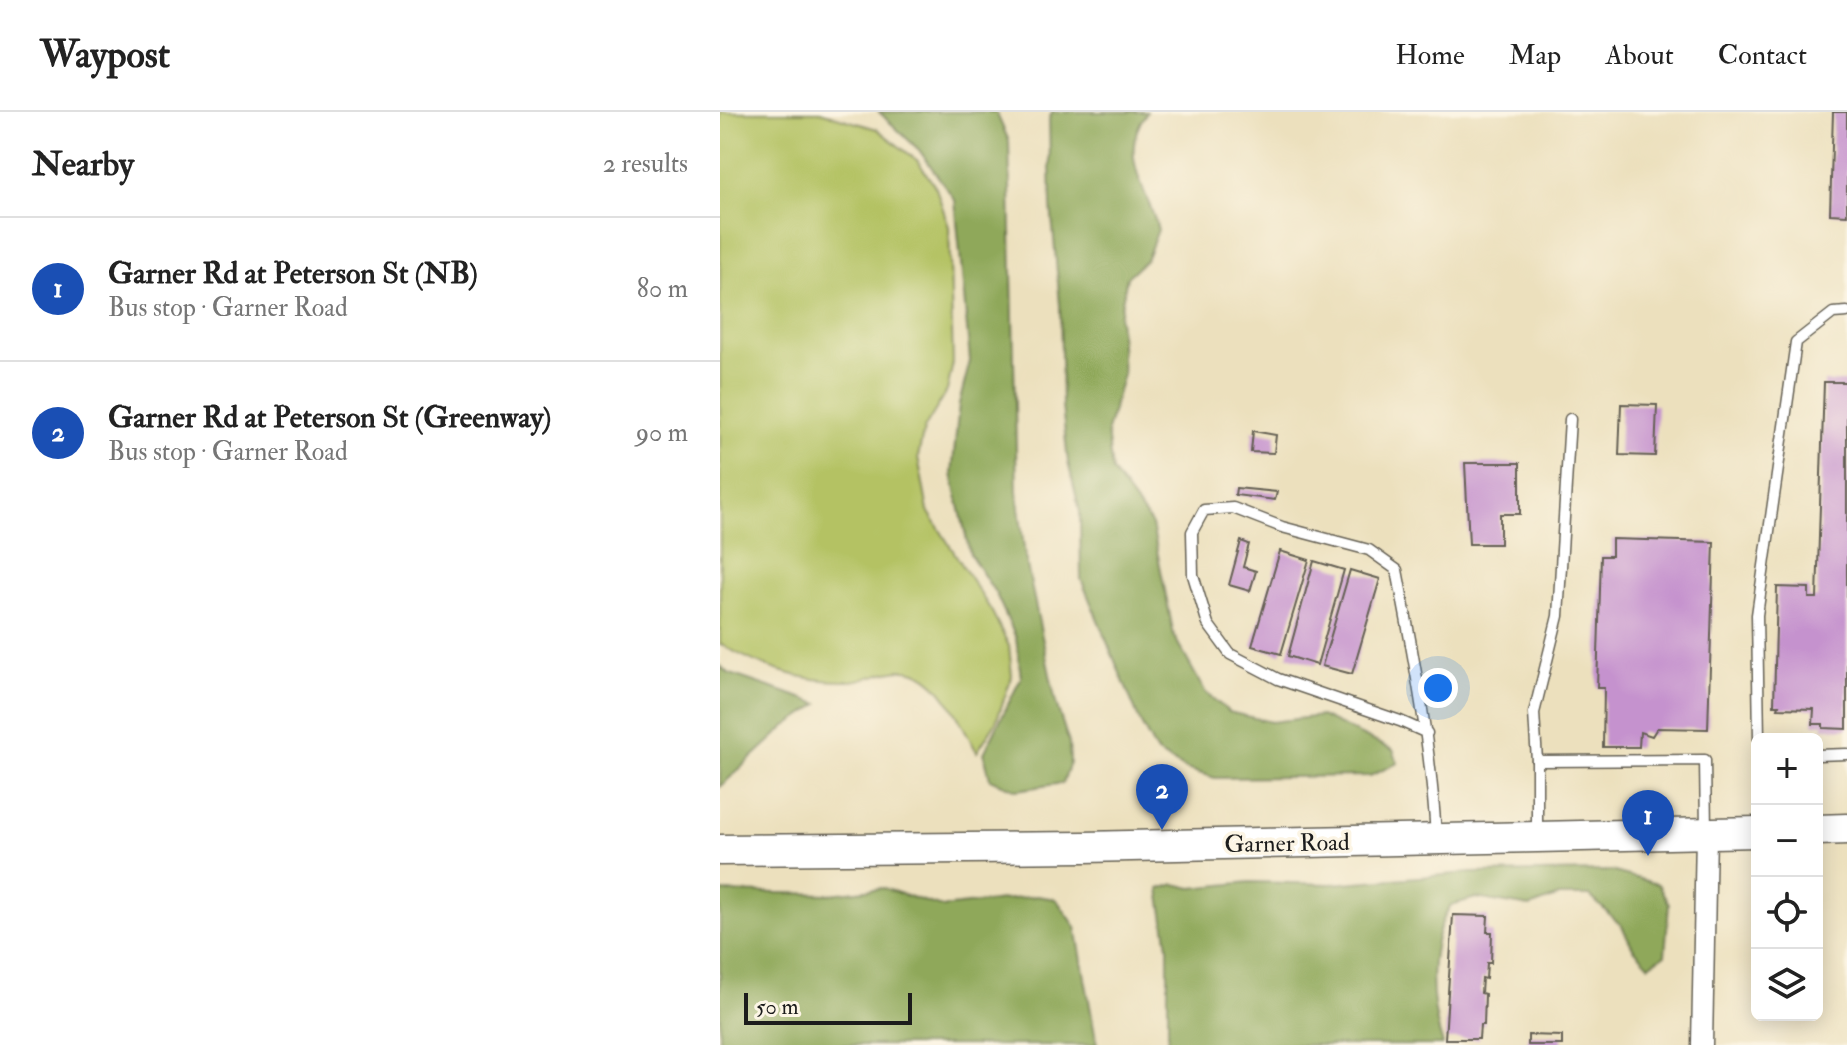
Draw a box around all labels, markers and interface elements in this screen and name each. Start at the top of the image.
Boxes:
text: Waypost [40,31,170,79]
text: Home [1395,38,1465,73]
text: Map [1509,38,1561,73]
text: About [1605,38,1674,73]
text: Contact [1718,38,1807,73]
text: Nearby [32,143,134,186]
text: 2 results [603,148,688,180]
text: Garner Rd at Peterson St (NB) [108,255,478,292]
text: 1 [53,273,63,305]
text: 80 m [637,273,688,305]
text: Bus stop · Garner Road [108,292,348,324]
text: Garner Rd at Peterson St (Greenway) [108,399,551,436]
text: 2 [51,417,65,449]
text: 90 m [636,417,688,449]
text: Bus stop · Garner Road [108,436,348,468]
your location [1418,668,1458,708]
map controls [1751,733,1823,1021]
button: + [1751,733,1823,805]
pin: 2 [1136,764,1188,830]
pin: 1 [1622,790,1674,856]
button: − [1751,805,1823,877]
street label: Garner Road [1224,827,1350,860]
button: locate [1751,877,1823,949]
button: layers [1751,949,1823,1021]
scale bar [744,989,912,1025]
text: 50 m [756,993,798,1021]

